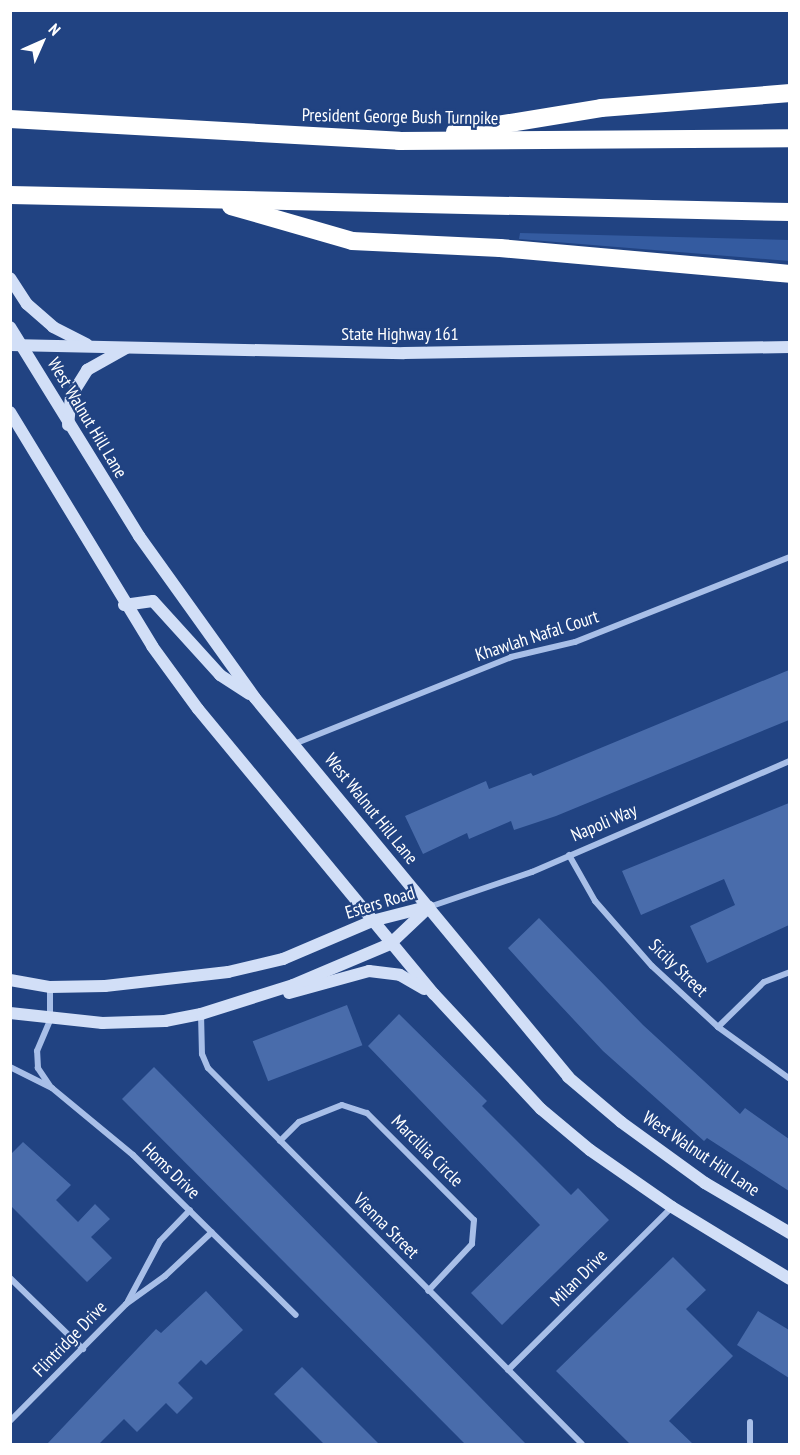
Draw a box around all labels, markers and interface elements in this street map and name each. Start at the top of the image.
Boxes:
north arrow [12,12,72,72]
text: N [45,19,65,39]
street label: President George Bush Turnpike [301,104,499,130]
street label: State Highway 161 [341,323,459,345]
street label: West Walnut Hill Lane [43,354,131,482]
street label: Khawlah Nafal Court [473,606,601,666]
street label: West Walnut Hill Lane [320,749,422,869]
street label: Napoli Way [568,799,640,847]
street label: Esters Road [343,882,417,924]
street label: Sicily Street [644,935,712,1001]
street label: West Walnut Hill Lane [638,1107,764,1201]
street label: Marcillia Circle [387,1111,467,1191]
street label: Homs Drive [138,1138,204,1204]
street label: Vienna Street [349,1189,423,1263]
street label: Milan Drive [546,1245,612,1311]
street label: Flintridge Drive [29,1297,111,1381]

